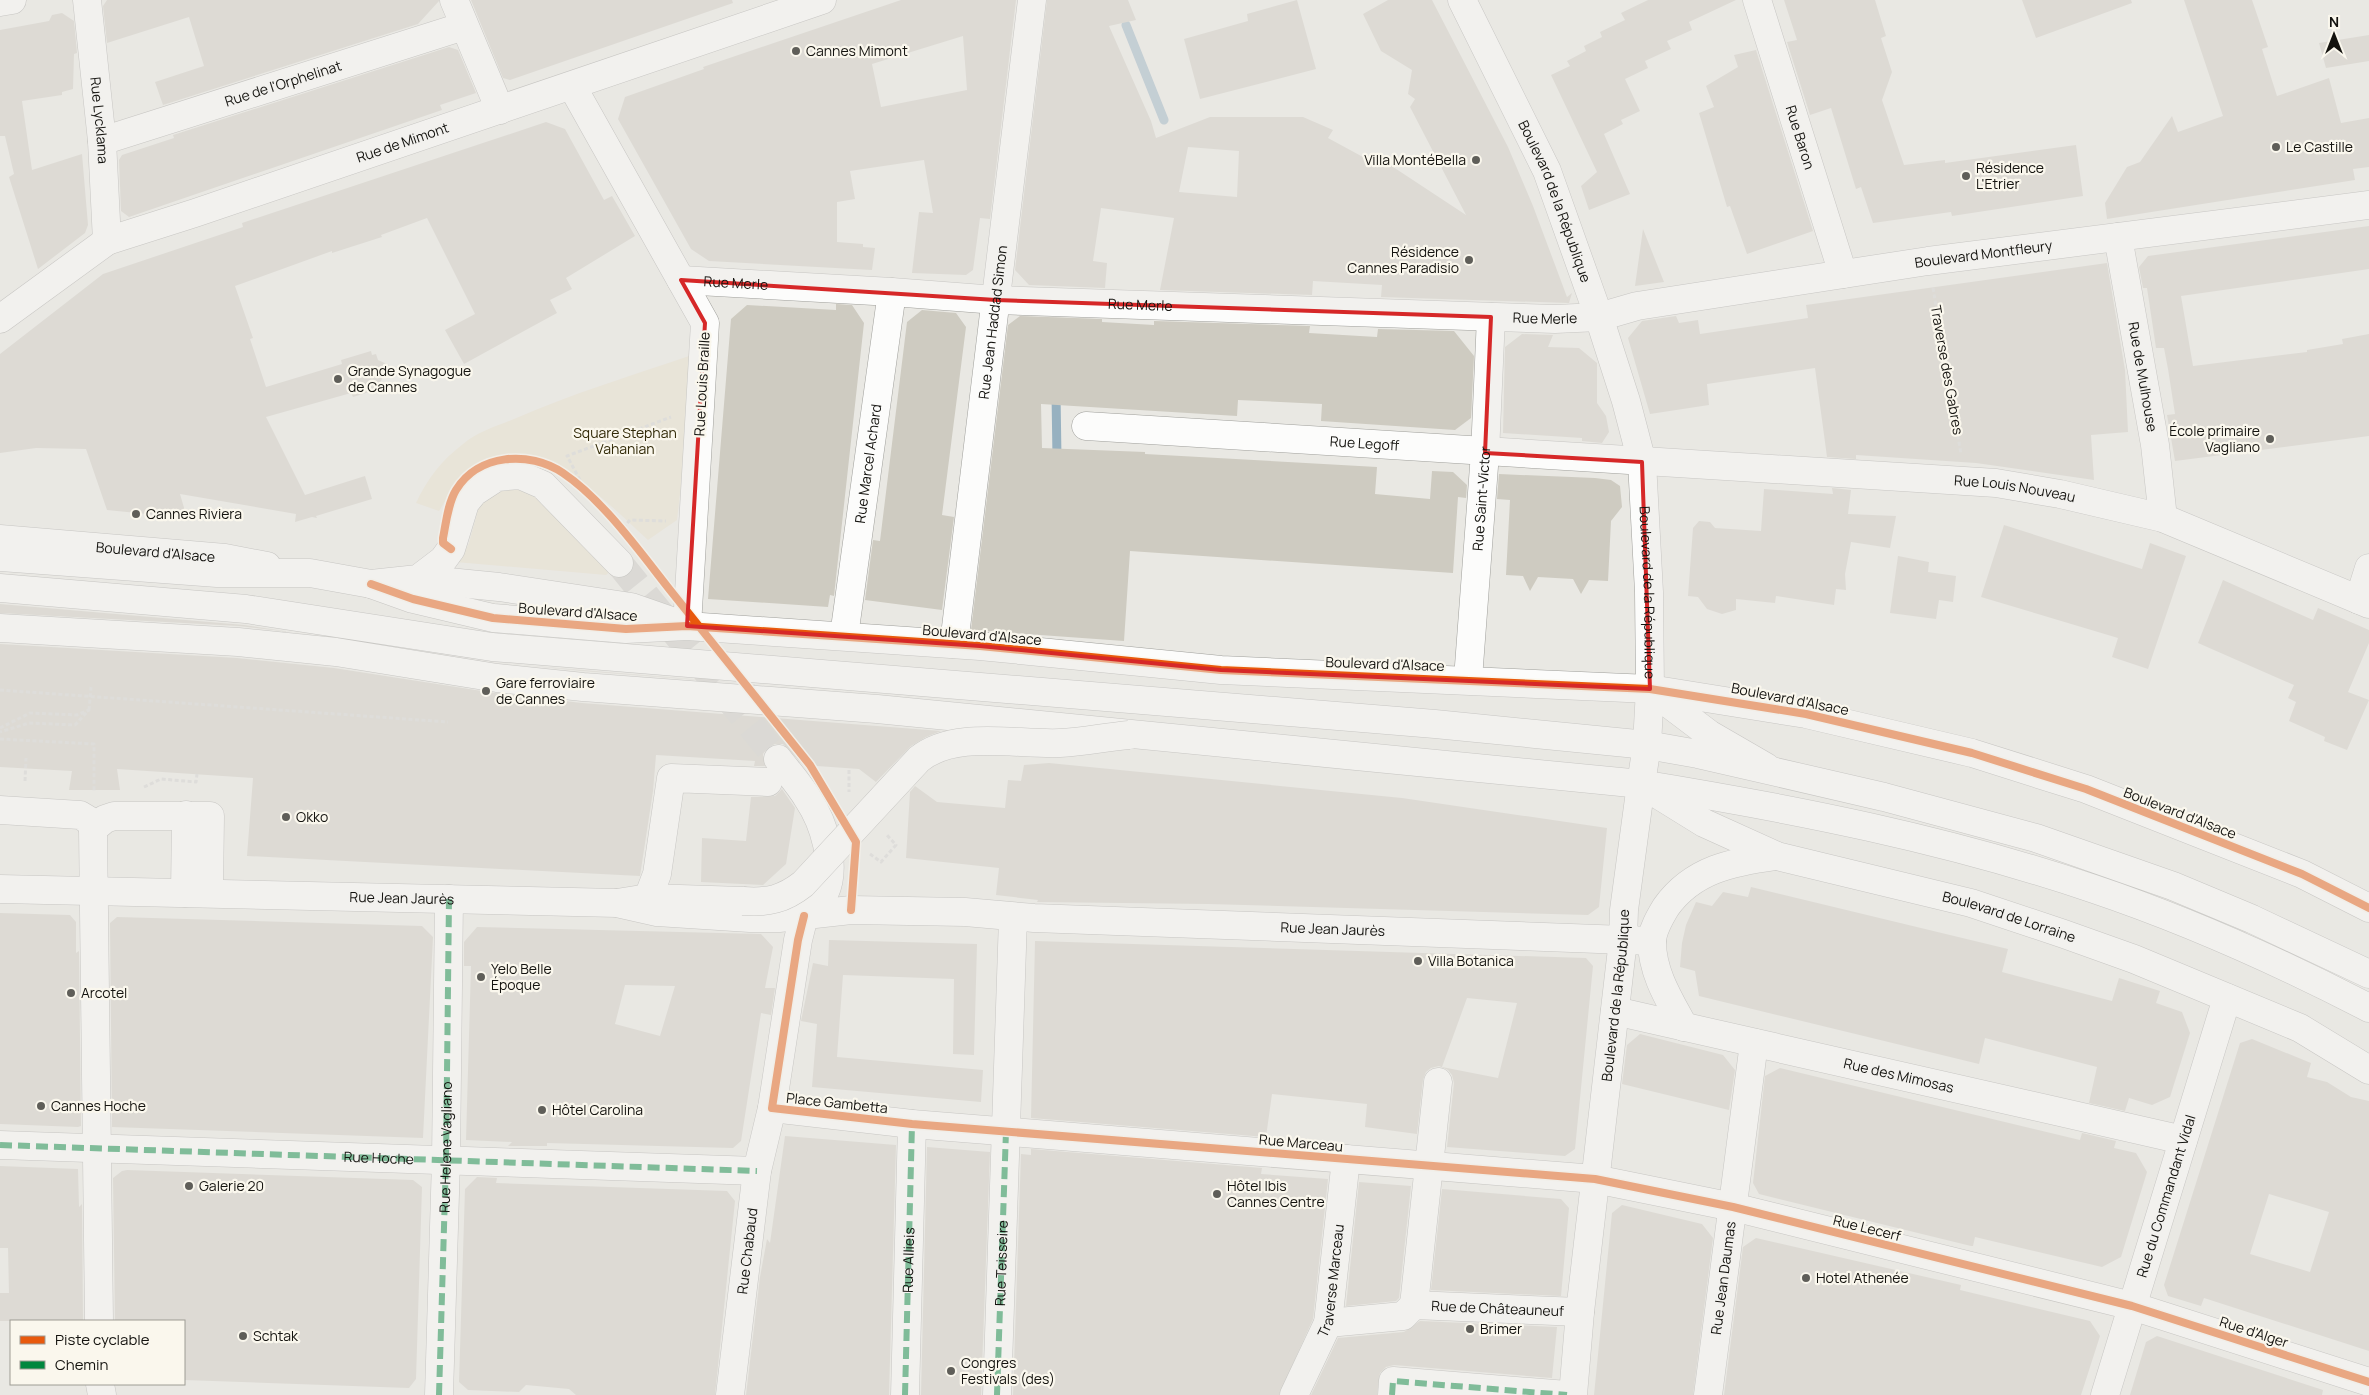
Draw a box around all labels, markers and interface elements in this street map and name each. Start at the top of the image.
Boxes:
north arrow [2309,10,2359,60]
text: N [2329,12,2339,31]
place label: Cannes Mimont [806,41,908,60]
marker: Cannes Mimont [790,45,802,57]
street label: Rue de l'Orphelinat [222,55,344,110]
street label: Rue Lycklama [86,76,113,164]
street label: Rue Baron [1782,103,1820,172]
street label: Rue de Mimont [354,117,452,167]
street label: Boulevard de la République [1514,117,1596,285]
place label: Le Castille [2286,137,2353,156]
marker: Le Castille [2270,141,2282,153]
place label: Villa MontéBella [1364,150,1466,169]
marker: Villa MontéBella [1470,154,1482,166]
place label: Résidence L'Etrier [1976,158,2044,193]
marker: Résidence L'Etrier [1960,170,1972,182]
street label: Boulevard Montfleury [1913,235,2054,272]
place label: Résidence Cannes Paradisio [1347,242,1459,277]
street label: Rue Jean Haddad Simon [974,244,1011,400]
marker: Résidence Cannes Paradisio [1463,254,1475,266]
street label: Rue Merle [703,271,769,294]
street label: Rue Merle [1108,294,1173,315]
street label: Traverse des Gabres [1927,304,1968,436]
street label: Rue Merle [1512,308,1578,328]
street label: Rue de Mulhouse [2124,320,2162,433]
street label: Rue Louis Braille [689,331,714,437]
place label: Grande Synagogue de Cannes [348,361,471,396]
marker: Grande Synagogue de Cannes [332,373,344,385]
street label: Rue Marcel Achard [850,403,885,525]
place label: École primaire Vagliano [2169,421,2260,456]
park label: Square Stephan Vahanian [573,423,677,458]
street label: Rue Legoff [1329,431,1400,455]
marker: École primaire Vagliano [2264,433,2276,445]
street label: Rue Saint-Victor [1468,446,1494,551]
street label: Rue Louis Nouveau [1953,470,2077,506]
place label: Cannes Riviera [146,504,242,523]
street label: Boulevard de la République [1635,506,1660,679]
marker: Cannes Riviera [130,508,142,520]
street label: Boulevard d'Alsace [95,537,216,566]
street label: Boulevard d'Alsace [518,598,638,625]
street label: Boulevard d'Alsace [922,620,1042,649]
street label: Boulevard d'Alsace [1325,652,1445,675]
place label: Gare ferroviaire de Cannes [496,673,595,708]
street label: Boulevard d'Alsace [1730,678,1851,719]
marker: Gare ferroviaire de Cannes [480,685,492,697]
street label: Boulevard d'Alsace [2121,782,2239,843]
place label: Okko [296,807,328,826]
marker: Okko [280,811,292,823]
street label: Boulevard de Lorraine [1940,886,2078,946]
street label: Rue Jean Jaurès [349,887,455,908]
street label: Boulevard de la République [1597,909,1633,1082]
street label: Rue Jean Jaurès [1280,917,1385,940]
place label: Villa Botanica [1428,951,1514,970]
marker: Villa Botanica [1412,955,1424,967]
place label: Yelo Belle Époque [491,959,552,994]
marker: Yelo Belle Époque [475,971,487,983]
place label: Arcotel [81,983,127,1002]
marker: Arcotel [65,987,77,999]
street label: Rue des Mimosas [1842,1053,1956,1097]
street label: Rue Helene Vagliano [434,1081,456,1213]
street label: Place Gambetta [785,1088,889,1117]
place label: Cannes Hoche [51,1096,146,1115]
marker: Cannes Hoche [35,1100,47,1112]
place label: Hôtel Carolina [552,1100,643,1119]
marker: Hôtel Carolina [536,1104,548,1116]
street label: Rue du Commandant Vidal [2132,1112,2200,1280]
street label: Rue Marceau [1258,1129,1344,1156]
street label: Rue Hoche [343,1147,414,1168]
place label: Galerie 20 [199,1176,264,1195]
place label: Hôtel Ibis Cannes Centre [1227,1176,1325,1211]
marker: Galerie 20 [183,1180,195,1192]
marker: Hôtel Ibis Cannes Centre [1211,1188,1223,1200]
street label: Rue Chabaud [732,1207,761,1295]
street label: Rue Lecerf [1831,1210,1903,1245]
street label: Rue Teisseire [990,1220,1012,1306]
street label: Rue Jean Daumas [1706,1220,1740,1336]
street label: Traverse Marceau [1313,1223,1348,1340]
street label: Rue Allieis [898,1227,918,1293]
place label: Hotel Athenée [1816,1268,1909,1287]
marker: Hotel Athenée [1800,1272,1812,1284]
street label: Rue de Châteauneuf [1431,1296,1564,1320]
street label: Rue d'Alger [2217,1311,2291,1352]
place label: Brimer [1480,1319,1522,1338]
legend [10,1320,185,1385]
marker: Brimer [1464,1323,1476,1335]
place label: Schtak [253,1326,299,1345]
text: Piste cyclable [55,1329,150,1350]
marker: Schtak [237,1330,249,1342]
place label: Congres Festivals (des) [961,1353,1055,1388]
text: Chemin [55,1354,108,1375]
marker: Congres Festivals (des) [945,1365,957,1377]

